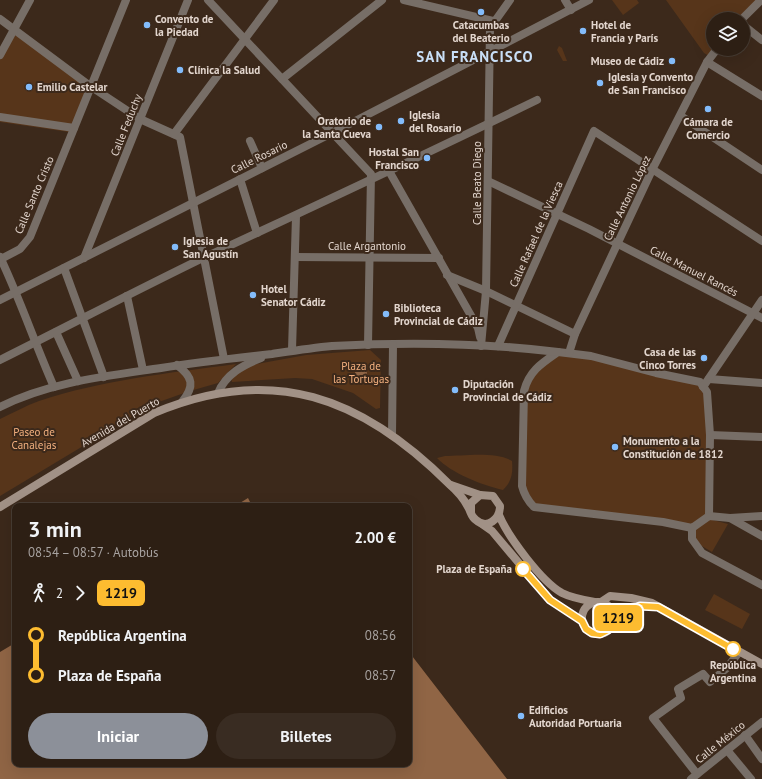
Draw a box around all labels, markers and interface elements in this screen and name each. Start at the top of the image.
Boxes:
marker: Catacumbas del Beaterio [476,7,486,17]
place label: Convento de la Piedad [155,12,214,39]
map controls [706,12,750,56]
button: layers [706,12,750,56]
place label: Catacumbas del Beaterio [452,18,510,45]
place label: Hotel de Francia y París [591,18,659,45]
marker: Convento de la Piedad [142,20,152,30]
marker: Hotel de Francia y París [578,26,588,36]
district label: SAN FRANCISCO [416,47,534,66]
place label: Museo de Cádiz [591,54,664,68]
marker: Museo de Cádiz [667,56,677,66]
place label: Clínica la Salud [188,63,260,77]
marker: Clínica la Salud [175,65,185,75]
place label: Iglesia y Convento de San Francisco [608,70,693,97]
marker: Iglesia y Convento de San Francisco [595,78,605,88]
place label: Emilio Castelar [37,80,107,94]
marker: Emilio Castelar [24,82,34,92]
street label: Calle Feduchy [107,91,145,158]
marker: Cámara de Comercio [703,104,713,114]
place label: Iglesia del Rosario [409,108,461,135]
place label: Oratorio de la Santa Cueva [302,114,371,141]
place label: Cámara de Comercio [683,115,733,142]
marker: Iglesia del Rosario [396,116,406,126]
marker: Oratorio de la Santa Cueva [374,122,384,132]
street label: Calle Rosario [228,137,290,177]
street label: Calle Beato Diego [470,141,484,225]
place label: Hostal San Francisco [369,145,419,172]
marker: Hostal San Francisco [422,153,432,163]
street label: Calle Antonio López [600,153,654,243]
street label: Calle Santo Cristo [11,154,57,236]
street label: Calle Rafael de la Viesca [506,179,566,289]
place label: Iglesia de San Agustín [183,234,238,261]
street label: Calle Argantonio [328,239,406,253]
marker: Iglesia de San Agustín [170,242,180,252]
street label: Calle Manuel Rancés [648,243,741,299]
place label: Hotel Senator Cádiz [261,282,326,309]
marker: Hotel Senator Cádiz [248,290,258,300]
place label: Biblioteca Provincial de Cádiz [394,301,483,328]
marker: Biblioteca Provincial de Cádiz [381,309,391,319]
place label: Casa de las Cinco Torres [639,345,696,372]
marker: Casa de las Cinco Torres [699,353,709,363]
park label: Plaza de las Tortugas [333,359,389,386]
place label: Diputación Provincial de Cádiz [463,377,552,404]
marker: Diputación Provincial de Cádiz [450,385,460,395]
street label: Avenida del Puerto [78,394,162,450]
park label: Paseo de Canalejas [12,425,57,452]
place label: Monumento a la Constitución de 1812 [623,434,724,461]
marker: Monumento a la Constitución de 1812 [610,442,620,452]
text: 3 min [28,515,82,543]
text: 2.00 € [354,528,396,547]
text: 08:54 – 08:57 · Autobús [28,544,158,561]
marker: Plaza de España [515,561,531,577]
place label: Plaza de España [436,562,512,576]
icon: walk [28,582,50,604]
icon: forward [69,582,91,604]
text: 1219 [105,584,137,602]
text: 2 [56,585,63,602]
line badge: 1219 [590,605,646,631]
text: 1219 [602,609,634,627]
text: República Argentina [58,626,187,645]
text: 08:56 [365,627,396,644]
marker: República Argentina [725,641,741,657]
place label: República Argentina [710,658,756,685]
text: Plaza de España [58,666,161,685]
text: 08:57 [365,667,396,684]
place label: Edificios Autoridad Portuaria [529,703,622,730]
marker: Edificios Autoridad Portuaria [516,711,526,721]
button: Iniciar [28,713,208,759]
button: Billetes [216,713,396,759]
street label: Calle México [692,718,748,766]

